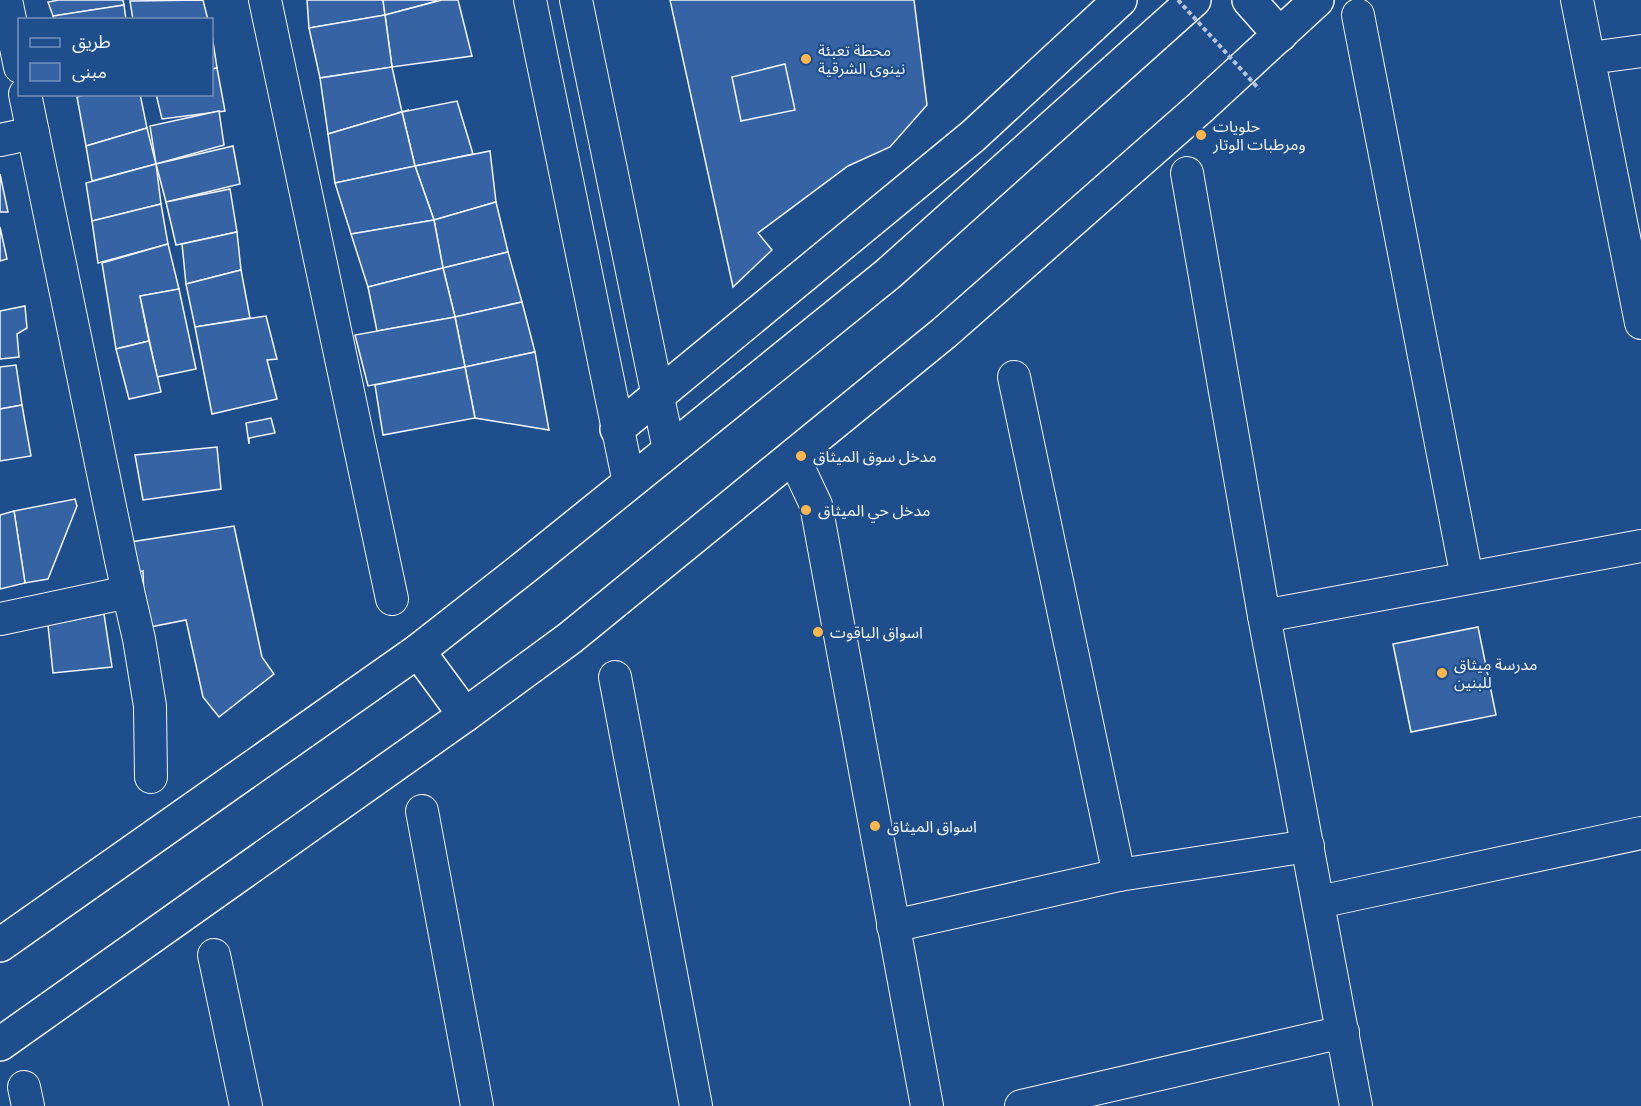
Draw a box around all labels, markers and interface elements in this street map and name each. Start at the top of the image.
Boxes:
legend [18,18,213,96]
text: طريق [72,31,111,53]
place label: محطة تعبئة نينوى الشرقية [818,41,905,79]
marker: محطة تعبئة نينوى الشرقية [799,52,813,66]
text: مبنى [72,61,107,83]
place label: حلويات ومرطبات الوتار [1212,117,1306,155]
marker: حلويات ومرطبات الوتار [1194,128,1208,142]
place label: مدخل سوق الميثاق [813,447,937,467]
marker: مدخل سوق الميثاق [794,449,808,463]
place label: مدخل حي الميثاق [818,501,930,523]
marker: مدخل حي الميثاق [799,503,813,517]
place label: اسواق الياقوت [830,623,923,643]
marker: اسواق الياقوت [811,625,825,639]
place label: مدرسة ميثاق للبنين [1454,655,1538,693]
marker: مدرسة ميثاق للبنين [1435,666,1449,680]
place label: اسواق الميثاق [887,817,977,837]
marker: اسواق الميثاق [868,819,882,833]

